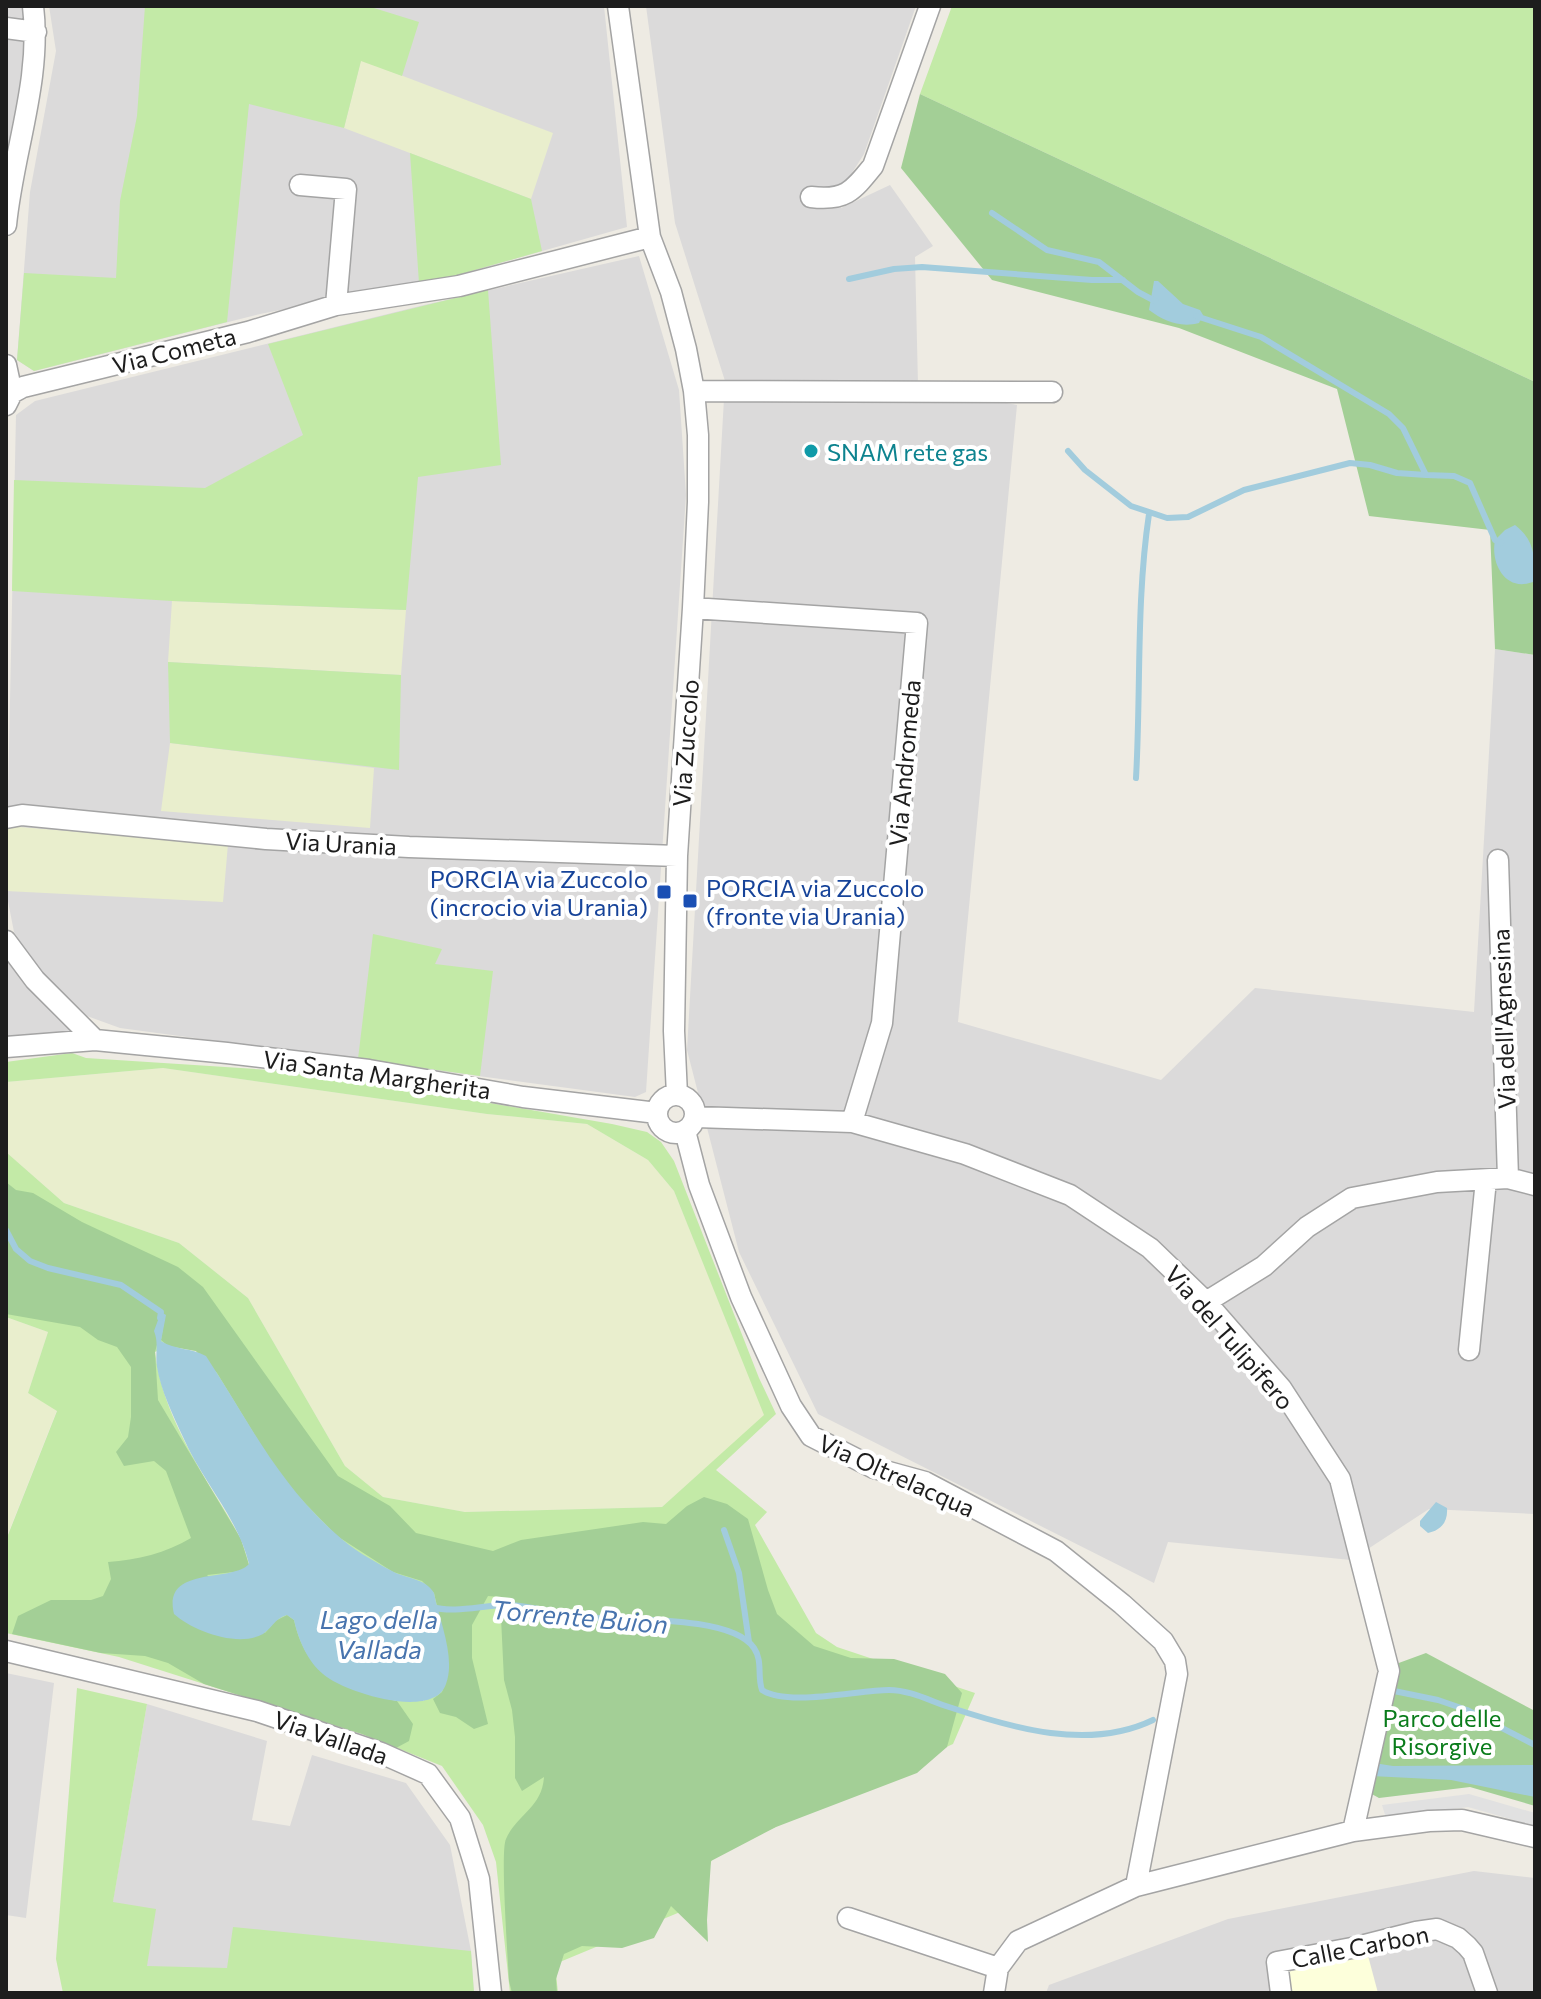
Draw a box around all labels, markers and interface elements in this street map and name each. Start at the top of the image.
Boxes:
street label: Via Cometa [109,321,239,379]
place label: SNAM rete gas [827,437,988,466]
marker: SNAM rete gas [802,442,820,460]
street label: Via Zuccolo [666,678,704,808]
street label: Via Andromeda [882,678,926,848]
street label: Via Urania [284,826,398,860]
place label: PORCIA via Zuccolo (incrocio via Urania) [430,864,648,921]
place label: PORCIA via Zuccolo (fronte via Urania) [706,873,924,930]
marker: PORCIA via Zuccolo (incrocio via Urania) [655,883,673,901]
marker: PORCIA via Zuccolo (fronte via Urania) [681,892,699,910]
street label: Via dell'Agnesina [1485,928,1521,1110]
street label: Via Santa Margherita [261,1044,493,1104]
street label: Via del Tulipifero [1160,1259,1300,1415]
street label: Via Oltrelacqua [815,1428,979,1522]
water label: Torrente Buion [491,1593,669,1639]
water label: Lago della Vallada [320,1603,438,1664]
park label: Parco delle Risorgive [1383,1703,1501,1760]
street label: Via Vallada [270,1704,392,1770]
street label: Calle Carbon [1289,1918,1431,1974]

